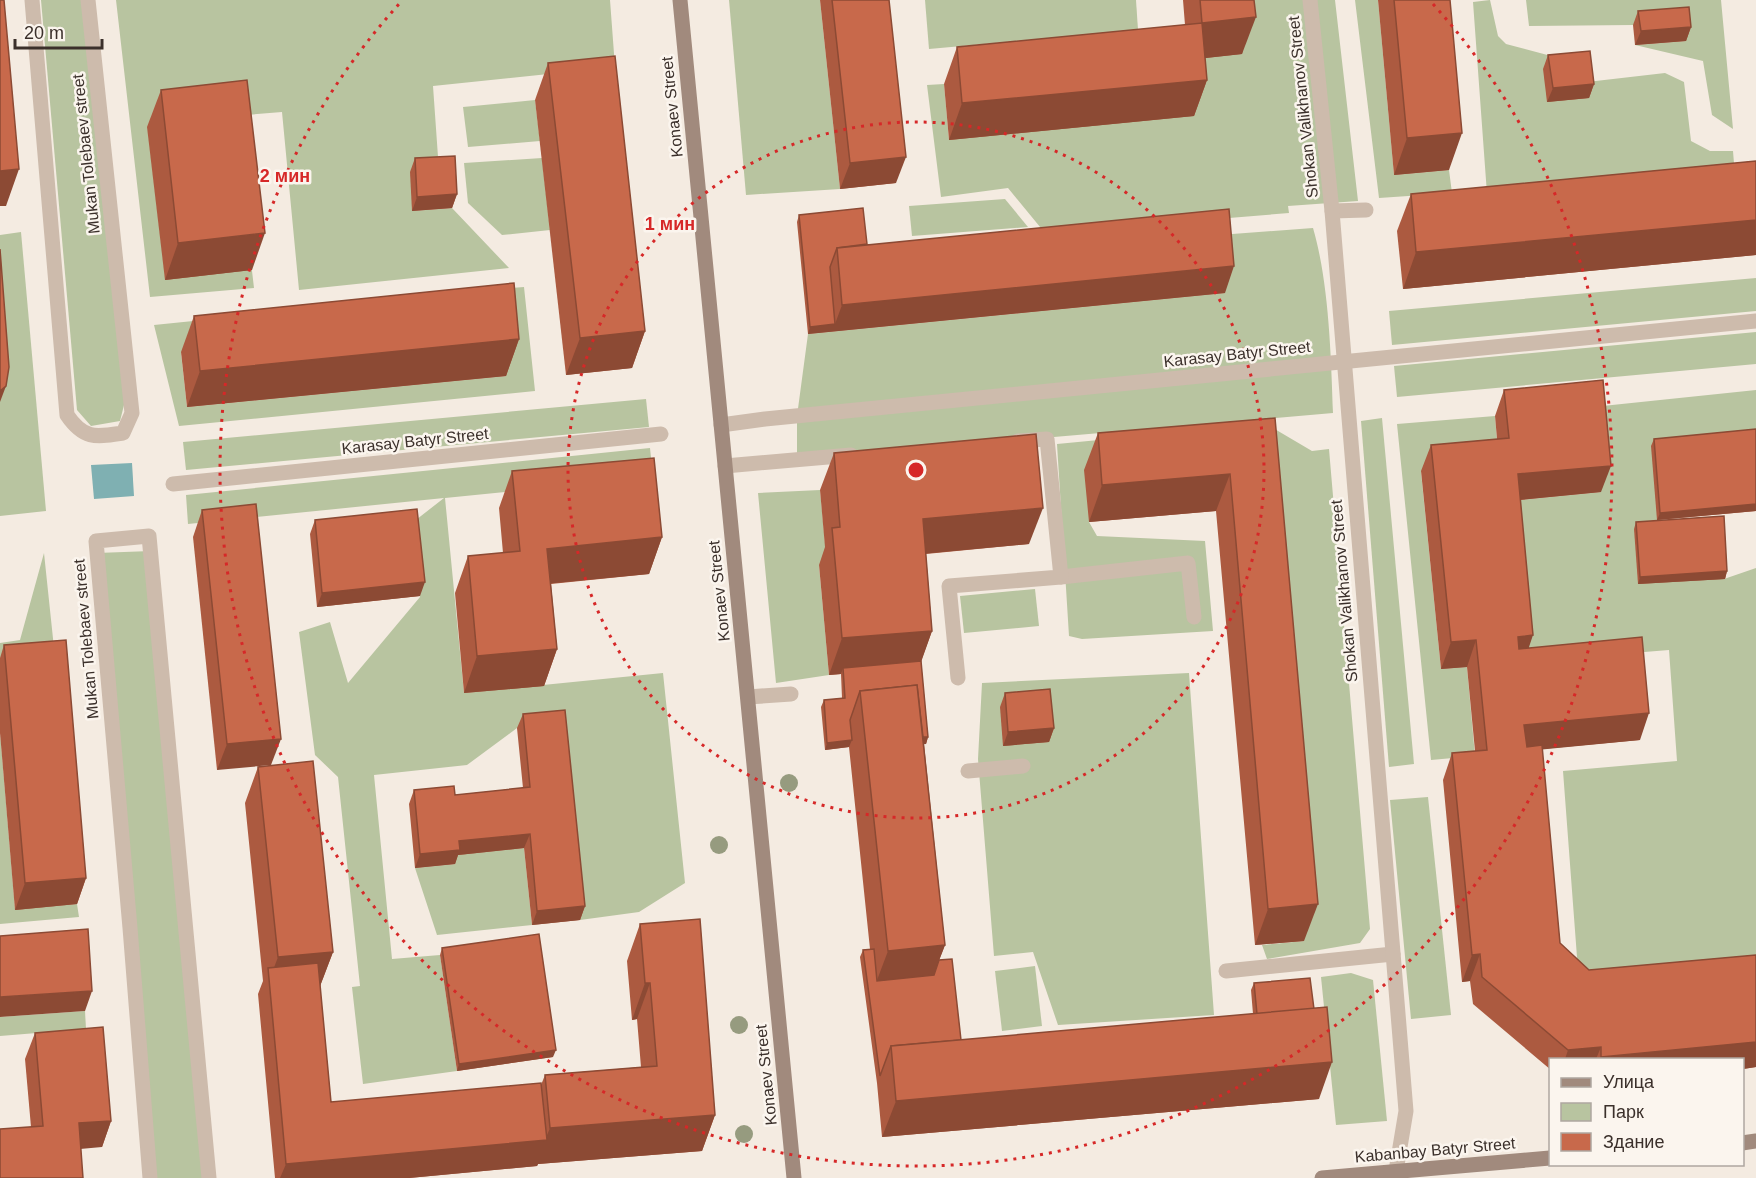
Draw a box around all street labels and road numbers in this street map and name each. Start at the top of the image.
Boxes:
street label: Shokan Valikhanov Street [1285,15,1321,199]
street label: Konaev Street [658,55,686,158]
street label: Mukan Tolebaev street [69,73,103,235]
street label: Karasay Batyr Street [1163,338,1312,370]
street label: Karasay Batyr Street [341,425,490,457]
street label: Shokan Valikhanov Street [1328,499,1360,683]
street label: Konaev Street [705,539,733,642]
street label: Mukan Tolebaev street [70,558,101,720]
street label: Konaev Street [752,1023,780,1126]
street label: Kabanbay Batyr Street [1354,1134,1516,1165]

